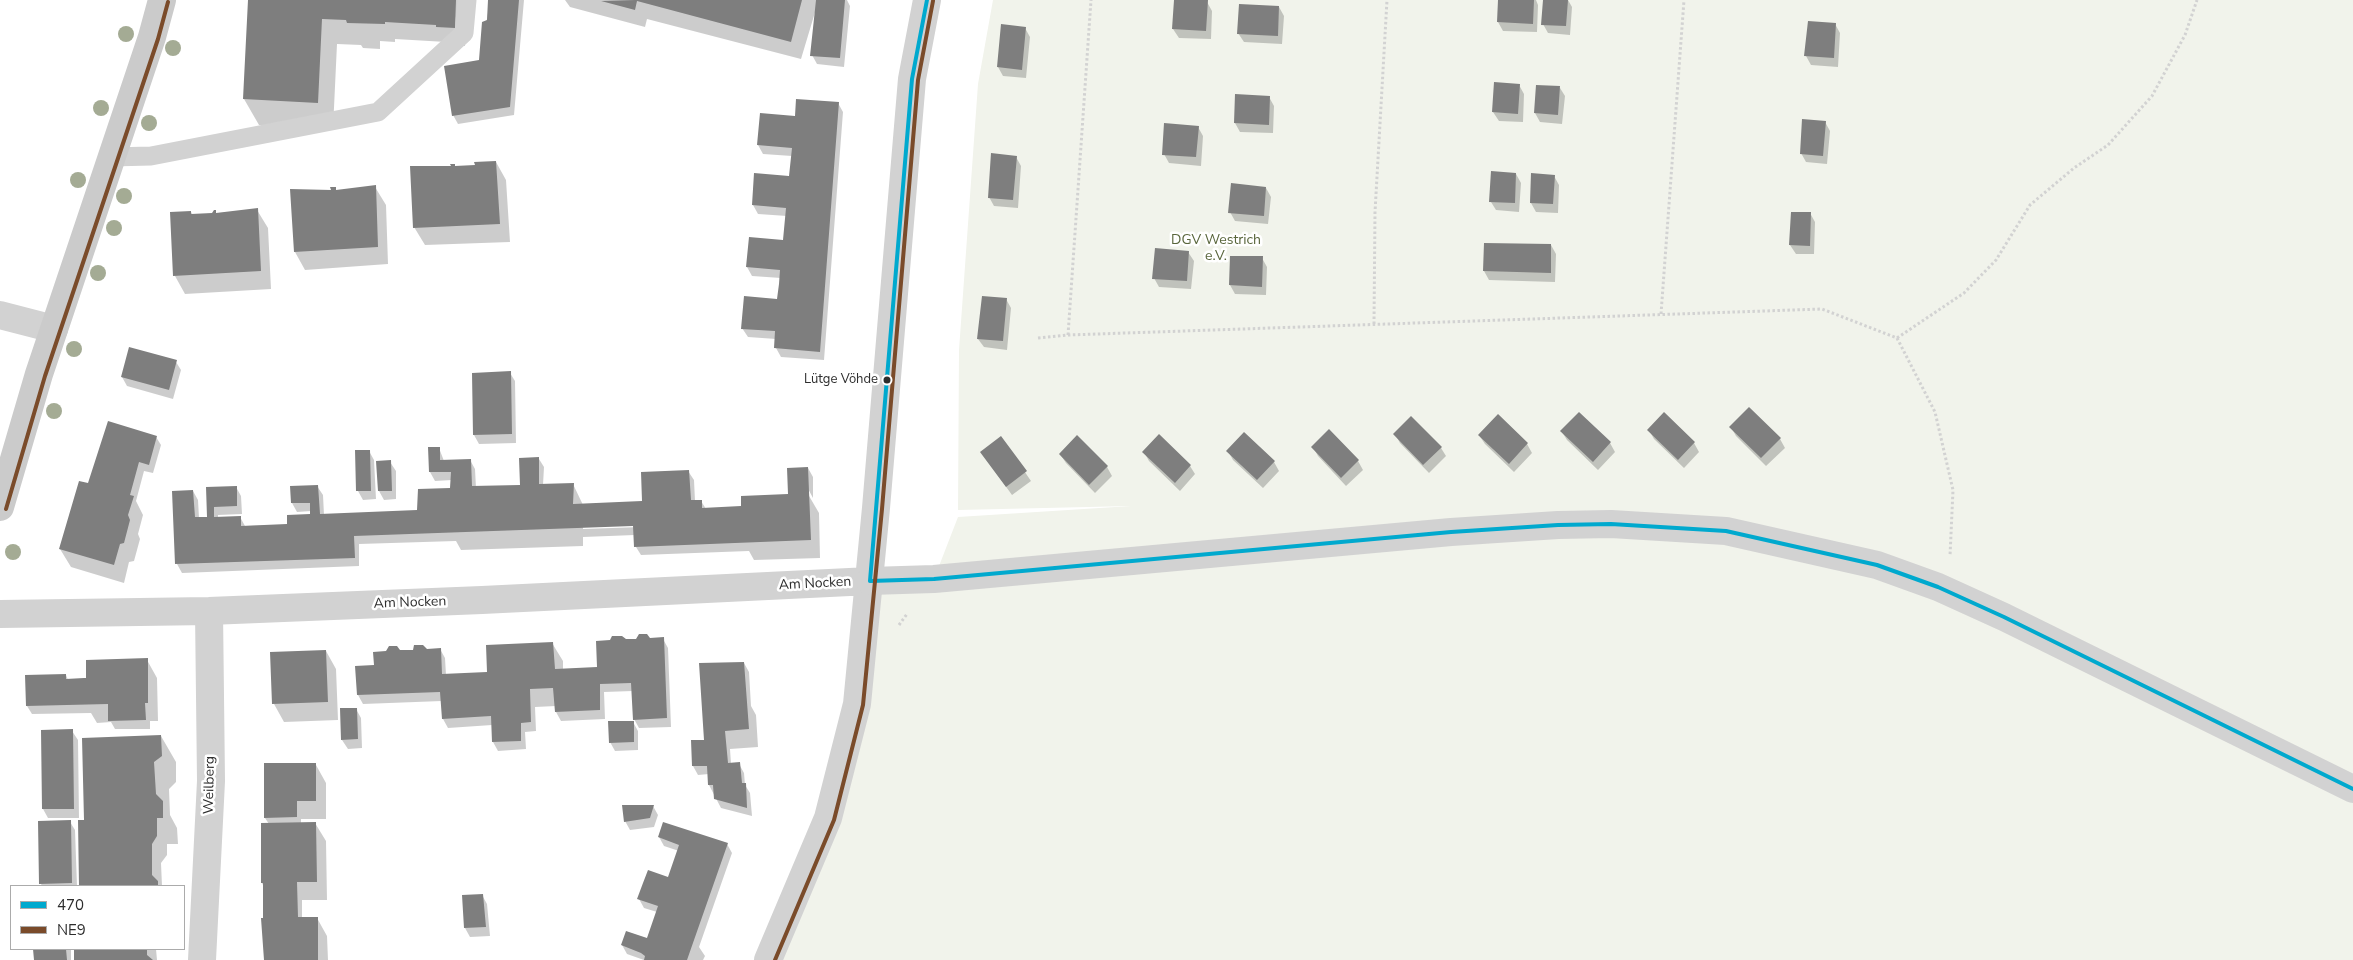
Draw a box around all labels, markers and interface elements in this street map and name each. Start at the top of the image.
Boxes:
park label: DGV Westrich e.V. [1171,233,1261,266]
place label: Lütge Vöhde [804,372,878,388]
marker: Lütge Vöhde [882,375,892,385]
street label: Am Nocken [778,574,852,594]
street label: Am Nocken [373,593,447,613]
street label: Weilberg [201,756,219,814]
legend [10,885,185,950]
text: 470 [57,895,84,915]
text: NE9 [57,920,86,940]

